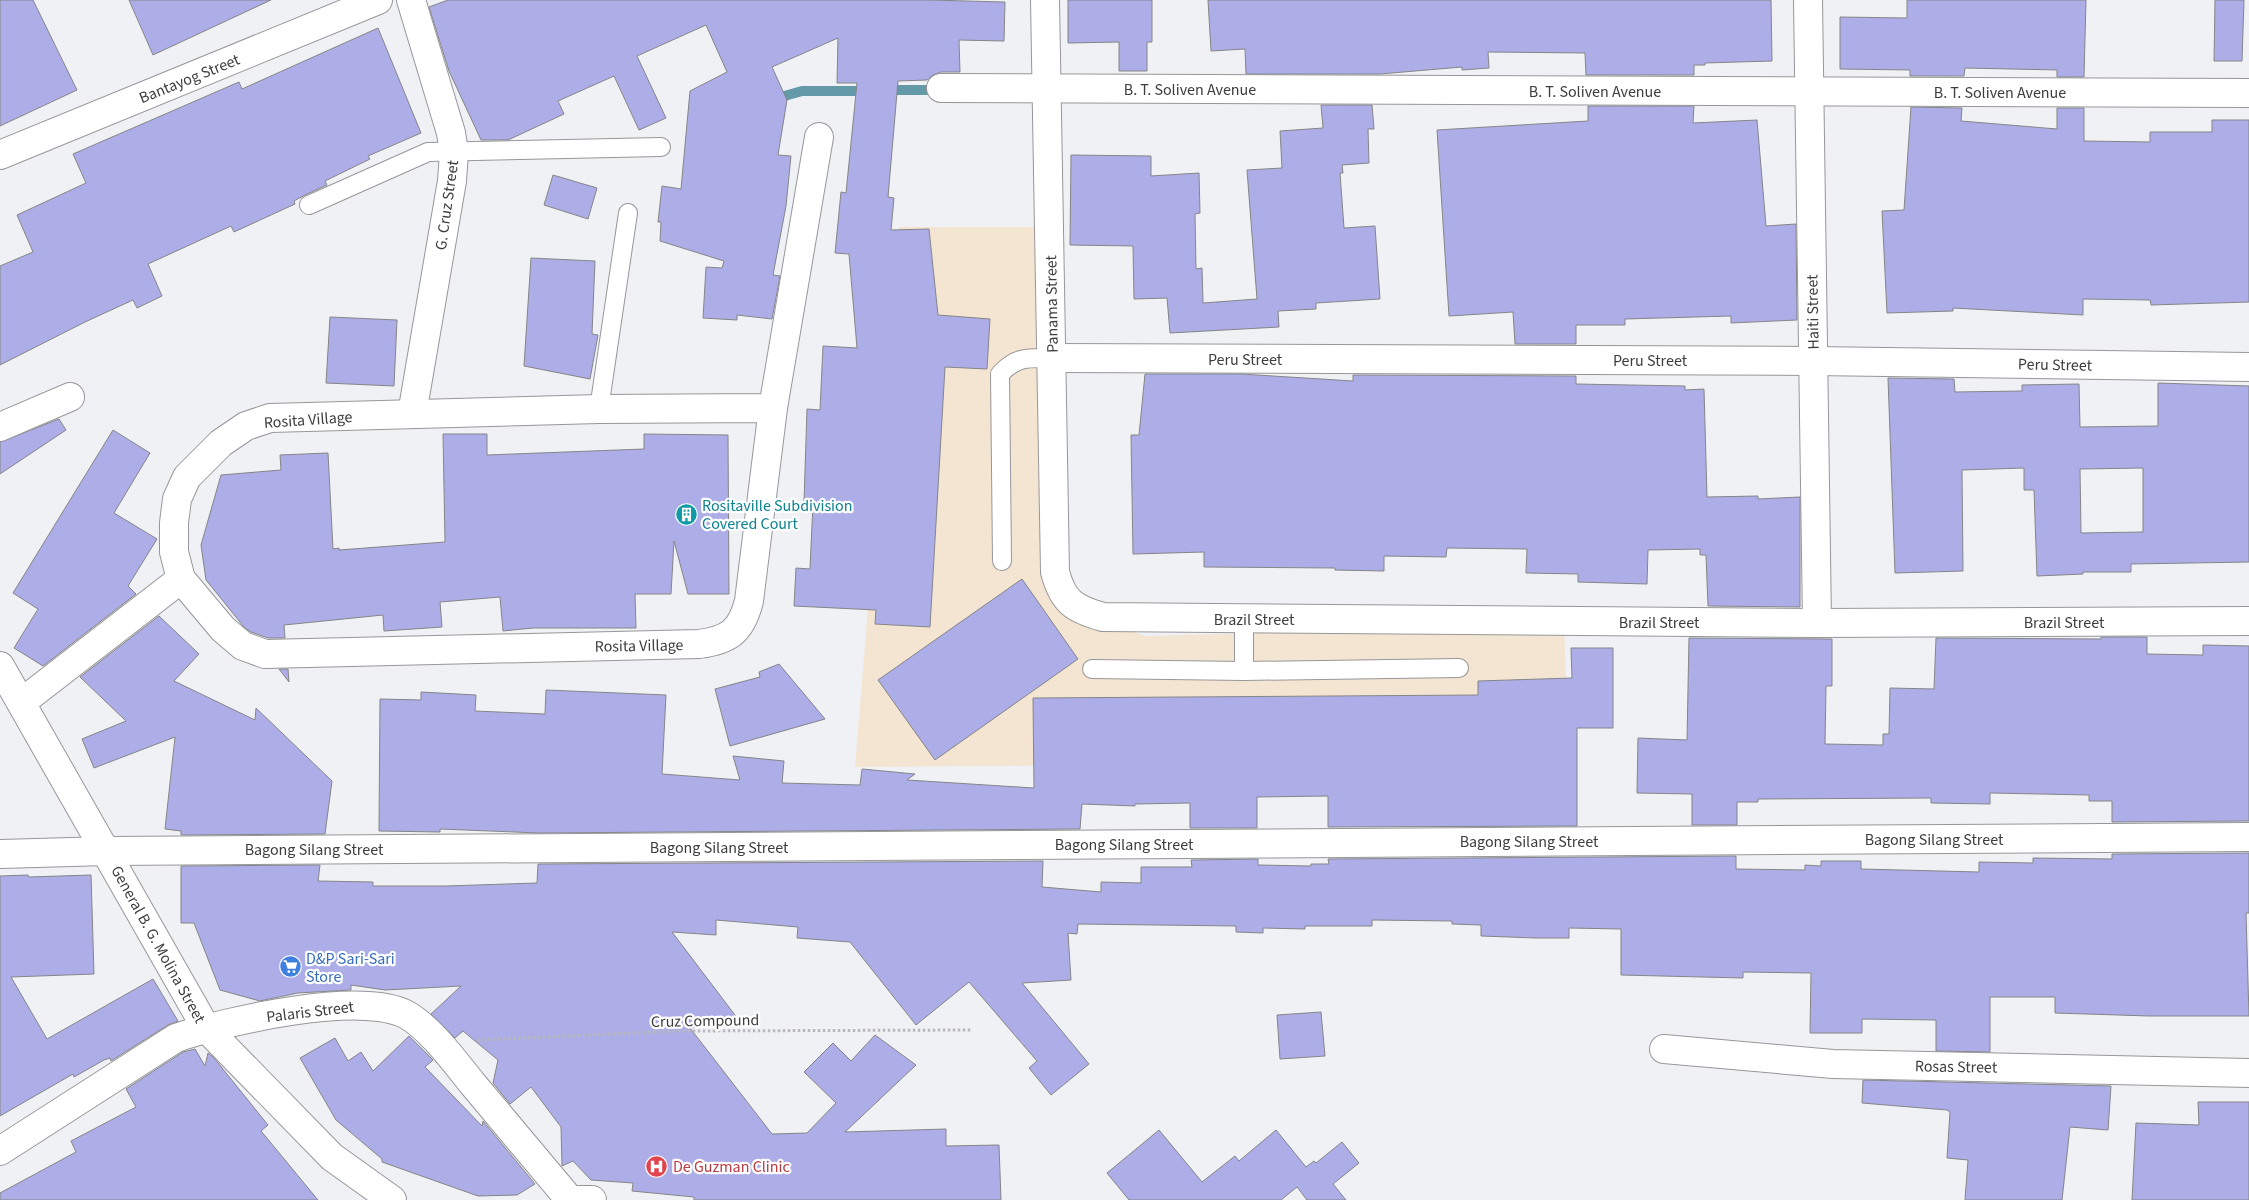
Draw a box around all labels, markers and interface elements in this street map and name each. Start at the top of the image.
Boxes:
street label: Bantayog Street [136,49,244,109]
street label: B. T. Soliven Avenue [1124,79,1256,101]
street label: B. T. Soliven Avenue [1529,81,1661,103]
street label: B. T. Soliven Avenue [1934,82,2066,104]
street label: G. Cruz Street [430,158,464,252]
street label: Panama Street [1040,254,1064,353]
street label: Haiti Street [1801,274,1825,350]
street label: Peru Street [1208,349,1283,371]
street label: Peru Street [1613,350,1688,372]
street label: Peru Street [2018,353,2093,377]
street label: Rosita Village [263,406,353,434]
place label: Rositaville Subdivision Covered Court [702,495,852,535]
building icon: Rositaville Subdivision Covered Court [674,502,698,526]
street label: Brazil Street [1214,609,1295,631]
street label: Brazil Street [1619,612,1700,634]
street label: Brazil Street [2024,612,2105,634]
street label: Rosita Village [594,634,684,658]
street label: Bagong Silang Street [1865,829,2004,851]
street label: Bagong Silang Street [1460,831,1599,853]
street label: Bagong Silang Street [1055,834,1194,856]
street label: Bagong Silang Street [650,837,789,859]
street label: Bagong Silang Street [245,839,384,861]
street label: General B. G. Molina Street [106,862,211,1028]
place label: D&P Sari-Sari Store [306,948,395,988]
supermarket icon: D&P Sari-Sari Store [278,955,302,979]
street label: Palaris Street [265,996,356,1028]
street label: Cruz Compound [651,1009,759,1033]
street label: Rosas Street [1915,1055,1998,1079]
hospital icon: De Guzman Clinic [645,1154,669,1178]
place label: De Guzman Clinic [673,1156,790,1178]

